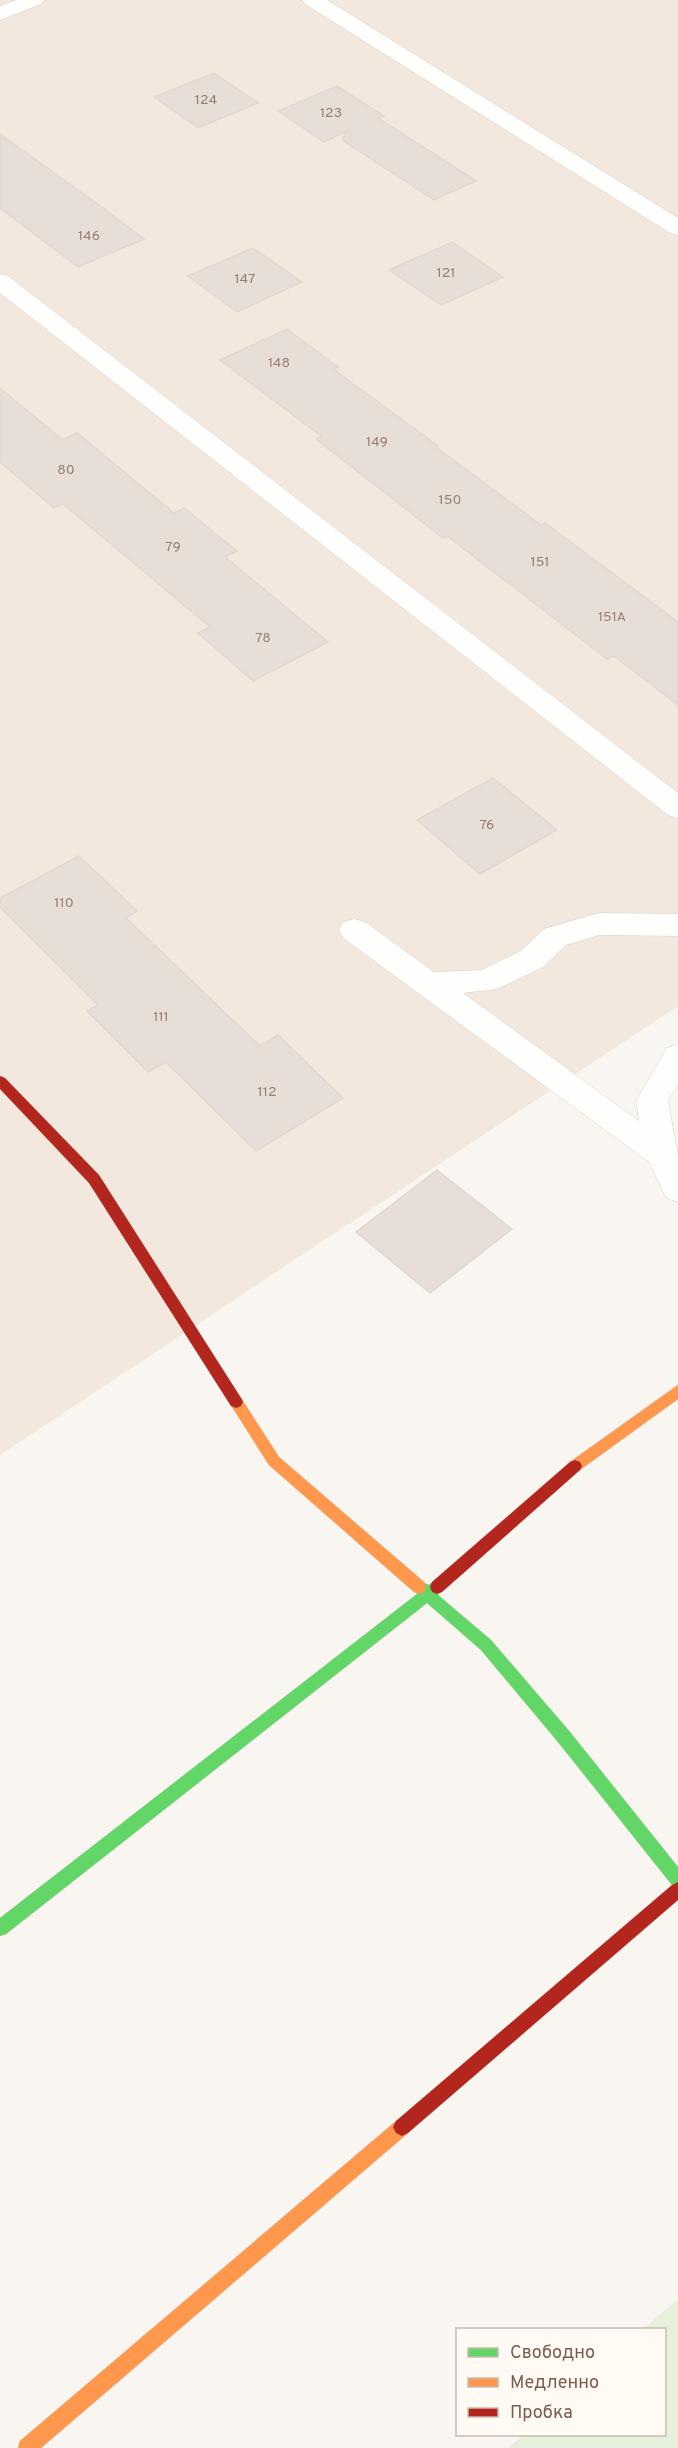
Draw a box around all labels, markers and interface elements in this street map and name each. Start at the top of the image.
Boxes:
house number: 124 [195,92,217,109]
house number: 123 [320,105,342,122]
house number: 146 [78,228,100,245]
house number: 121 [436,265,456,282]
house number: 147 [235,271,255,288]
house number: 148 [268,355,290,372]
house number: 149 [366,434,388,451]
house number: 80 [57,462,75,479]
house number: 150 [439,492,461,509]
house number: 79 [165,539,181,556]
house number: 151 [530,554,550,571]
house number: 151А [598,609,626,626]
house number: 78 [255,630,271,647]
house number: 76 [480,817,494,834]
house number: 110 [54,895,74,912]
house number: 111 [153,1009,169,1026]
house number: 112 [257,1084,277,1101]
legend [456,2328,666,2436]
text: Свободно [510,2342,595,2365]
text: Медленно [510,2372,599,2395]
text: Пробка [510,2402,573,2425]

